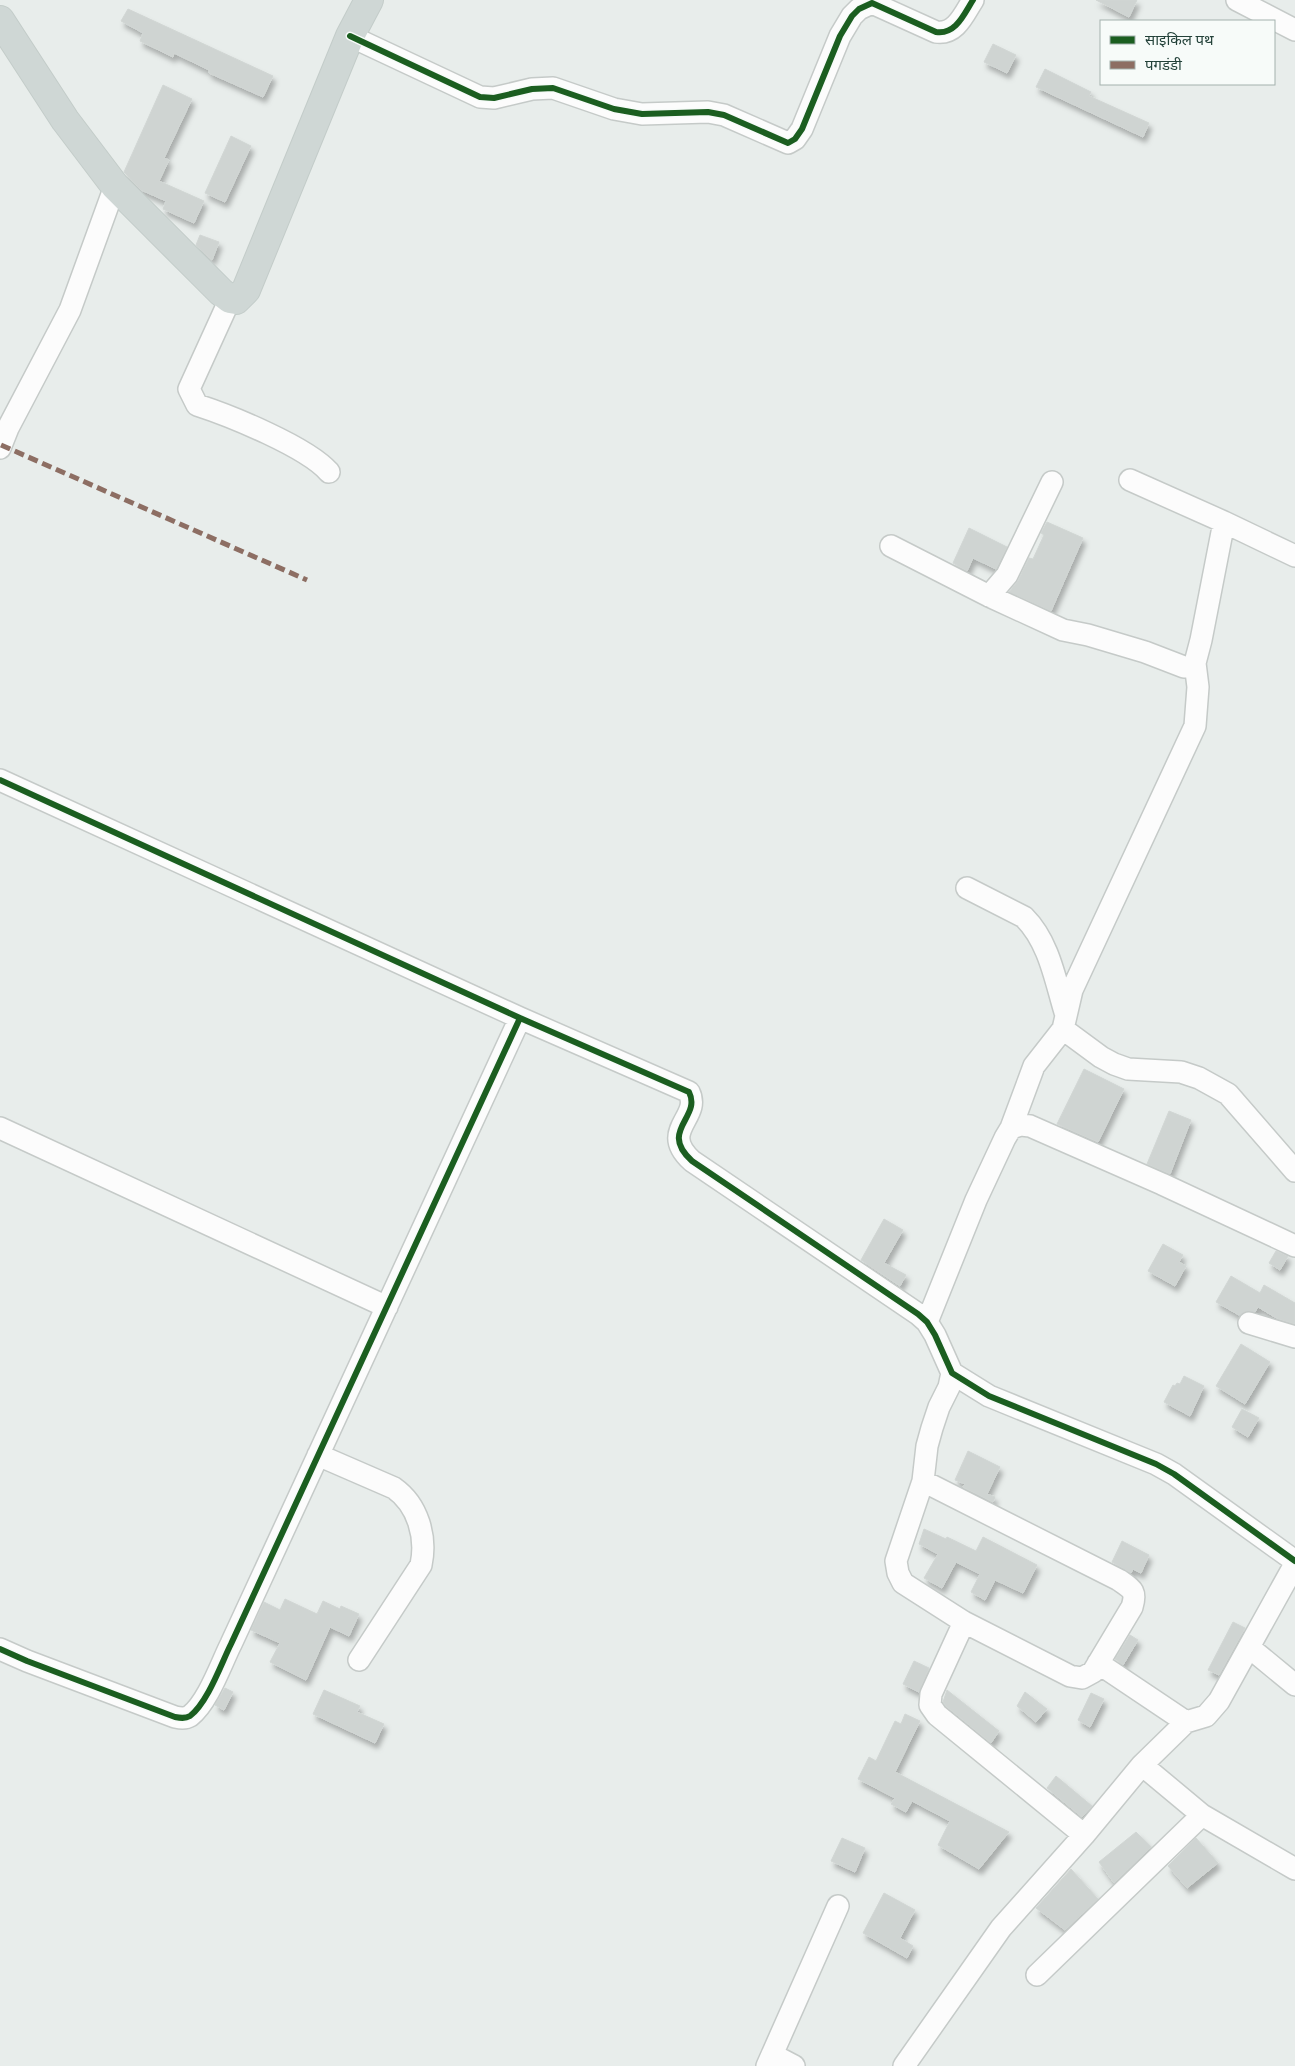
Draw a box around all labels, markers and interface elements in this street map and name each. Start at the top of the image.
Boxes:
legend [1100,20,1275,85]
text: साइकिल पथ [1145,31,1214,49]
text: पगडंडी [1145,56,1183,74]

